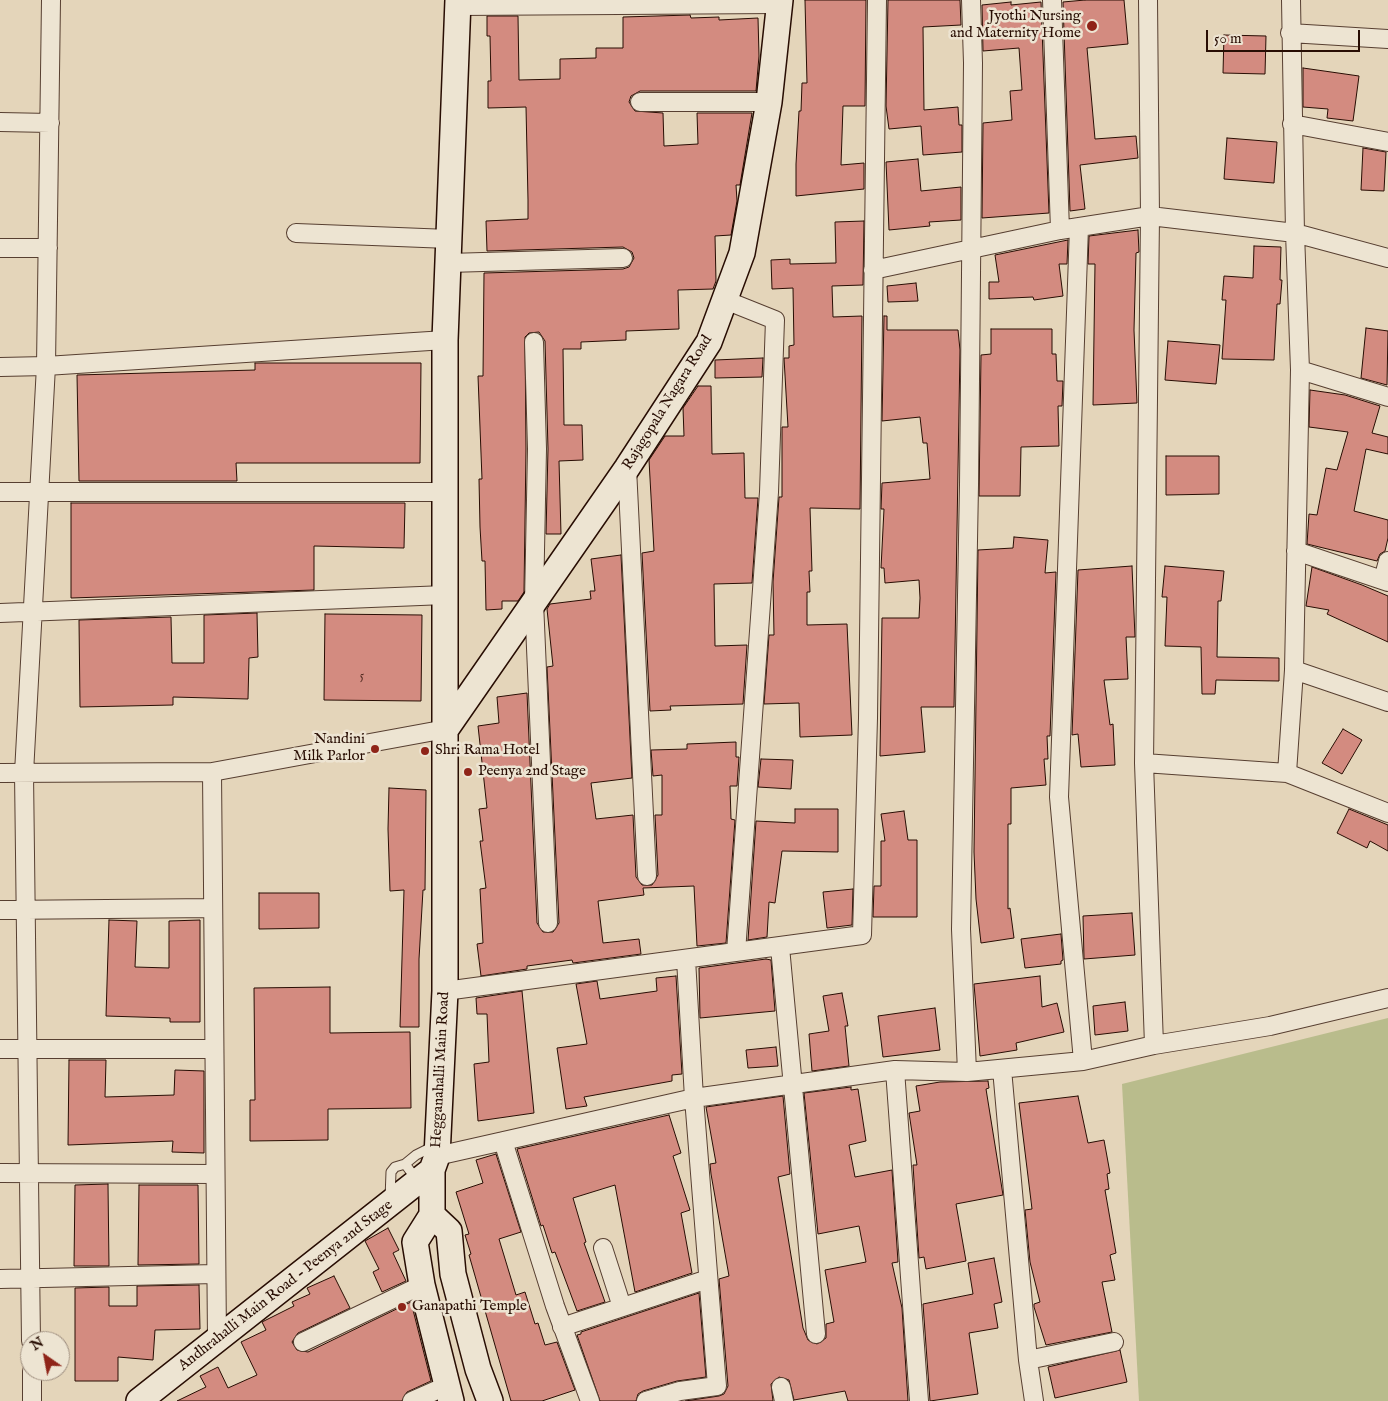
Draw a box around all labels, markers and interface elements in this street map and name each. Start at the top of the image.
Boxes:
place label: Jyothi Nursing and Maternity Home [950,8,1081,43]
marker: Jyothi Nursing and Maternity Home [1085,19,1099,33]
scale bar [1208,20,1362,52]
text: 50 m [1214,29,1242,48]
street label: Rajagopala Nagara Road [619,332,717,474]
house number: 5 [360,670,364,684]
place label: Nandini Milk Parlor [293,731,365,766]
place label: Shri Rama Hotel [435,742,540,760]
marker: Nandini Milk Parlor [369,743,381,755]
marker: Shri Rama Hotel [419,745,431,757]
place label: Peenya 2nd Stage [478,763,586,781]
marker: Peenya 2nd Stage [462,766,474,778]
street label: Hegganahalli Main Road [428,991,454,1149]
street label: Andhrahalli Main Road - Peenya 2nd Stage [175,1197,397,1375]
place label: Ganapathi Temple [412,1298,527,1316]
marker: Ganapathi Temple [396,1301,408,1313]
north arrow [20,1331,70,1381]
text: N [27,1333,47,1355]

